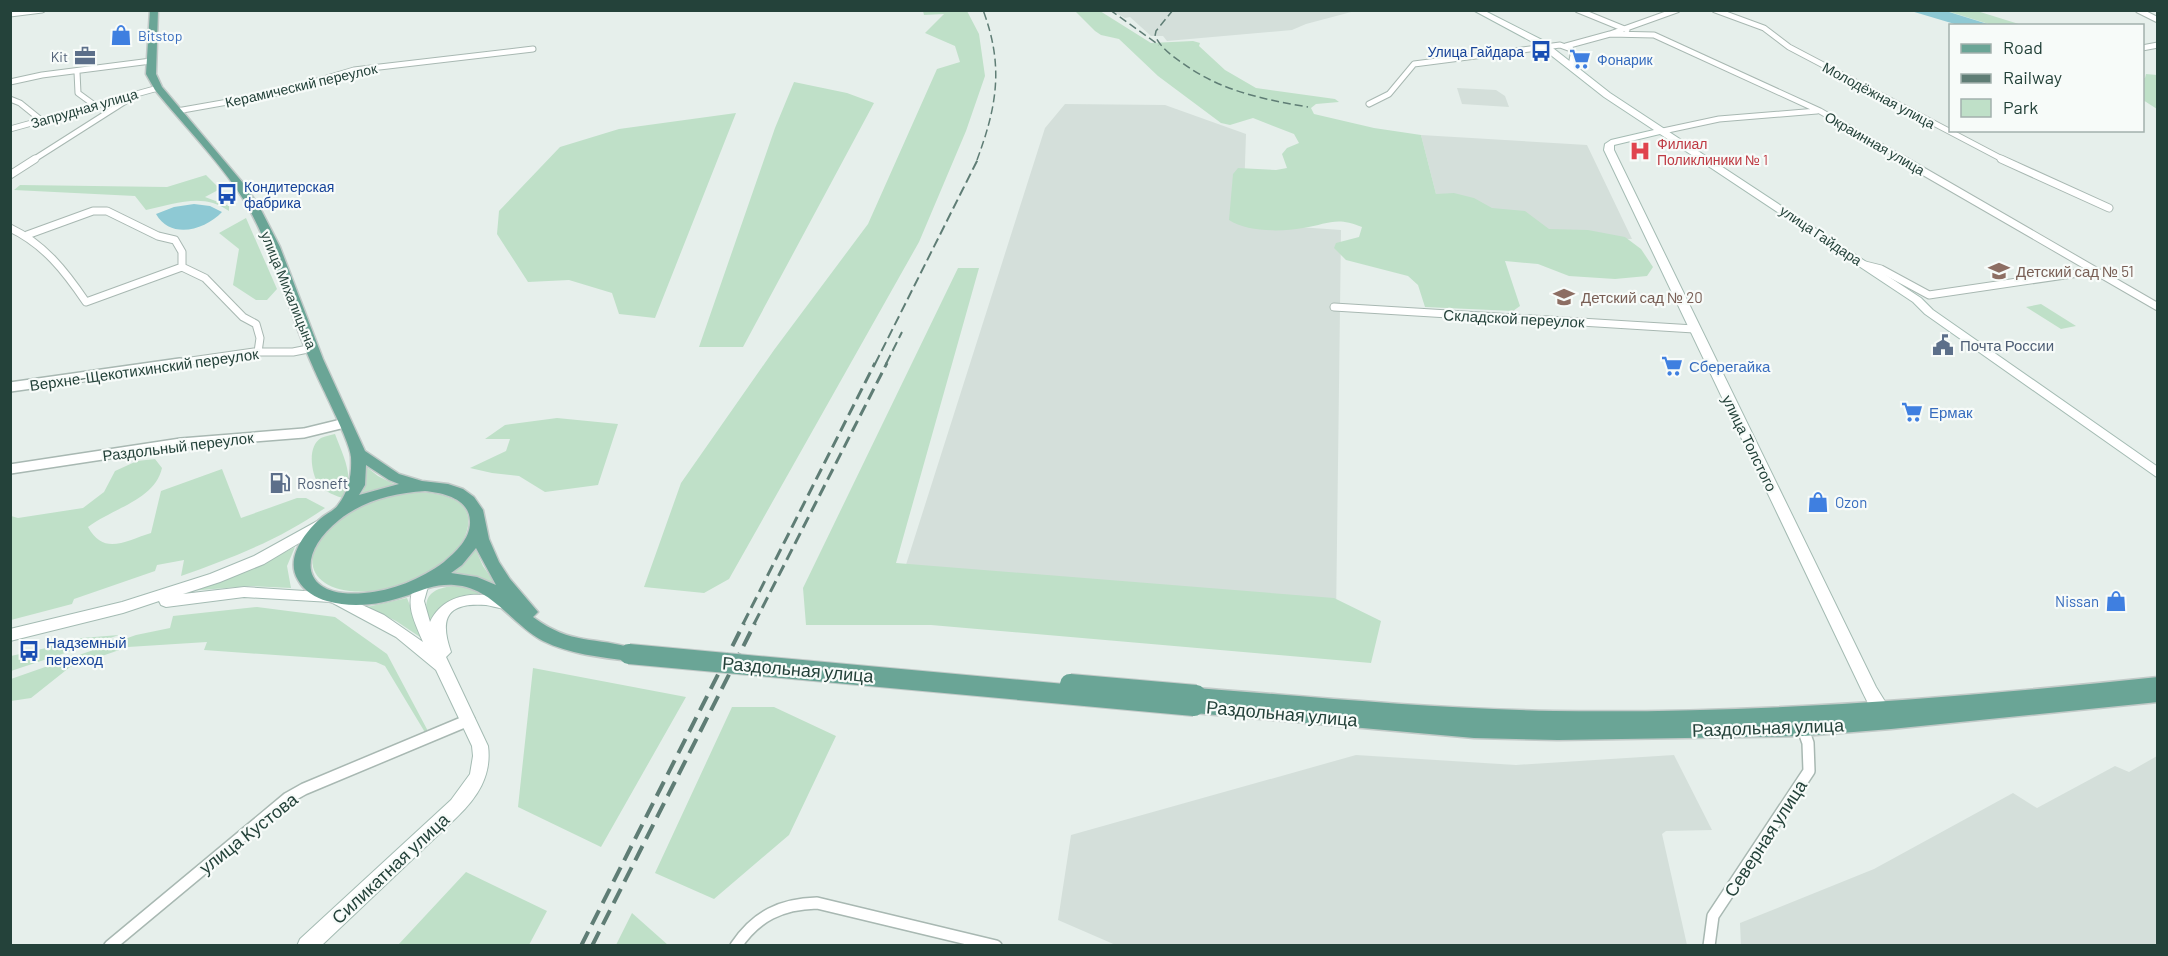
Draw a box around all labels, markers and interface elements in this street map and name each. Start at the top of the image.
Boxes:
shop icon: Bitstop [109,23,133,47]
legend [1949,24,2144,132]
place label: Bitstop [138,27,182,44]
text: Road [2003,36,2043,58]
bus stop icon: Улица Гайдара [1529,39,1553,63]
place label: Улица Гайдара [1428,43,1524,60]
office icon: Kit [73,44,97,68]
supermarket icon: Фонарик [1568,47,1592,71]
place label: Kit [51,48,68,65]
place label: Фонарик [1597,51,1654,68]
street label: Молодёжная улица [1820,58,1938,132]
street label: Керамический переулок [223,59,379,111]
text: Railway [2003,66,2062,88]
street label: Запрудная улица [29,85,140,131]
text: Park [2003,96,2038,118]
street label: Окраинная улица [1822,108,1928,179]
place label: Филиал Поликлиники № 1 [1657,135,1768,168]
hospital icon: Филиал Поликлиники № 1 [1628,139,1652,163]
place label: Кондитерская фабрика [244,178,334,211]
bus stop icon: Кондитерская фабрика [215,182,239,206]
street label: улица Гайдара [1777,201,1865,269]
street label: улица Михалицына [258,229,320,351]
school or university icon: Детский сад № 51 [1987,259,2011,283]
place label: Детский сад № 51 [2016,262,2134,280]
school or university icon: Детский сад № 20 [1552,285,1576,309]
place label: Детский сад № 20 [1581,288,1703,306]
street label: Складской переулок [1443,305,1585,331]
public building icon: Почта России [1931,333,1955,357]
place label: Почта России [1960,336,2054,354]
street label: Верхне-Щекотихинский переулок [28,344,260,394]
supermarket icon: Сберегайка [1660,354,1684,378]
place label: Сберегайка [1689,357,1771,375]
street label: улица Толстого [1719,392,1781,494]
supermarket icon: Ермак [1900,400,1924,424]
place label: Ермак [1929,403,1973,421]
street label: Раздольный переулок [101,428,255,464]
fuel station icon: Rosneft [268,471,292,495]
place label: Rosneft [297,474,348,492]
shop icon: Ozon [1806,490,1830,514]
place label: Ozon [1835,493,1867,511]
shop icon: Nissan [2104,589,2128,613]
place label: Nissan [2055,592,2099,610]
place label: Надземный переход [46,633,127,668]
bus stop icon: Надземный переход [17,639,41,663]
street label: Раздольная улица [721,651,876,687]
street label: Раздольная улица [1205,695,1360,731]
street label: Раздольная улица [1692,713,1845,741]
street label: Северная улица [1719,775,1812,901]
street label: улица Кустова [194,787,302,878]
street label: Силикатная улица [327,807,454,928]

